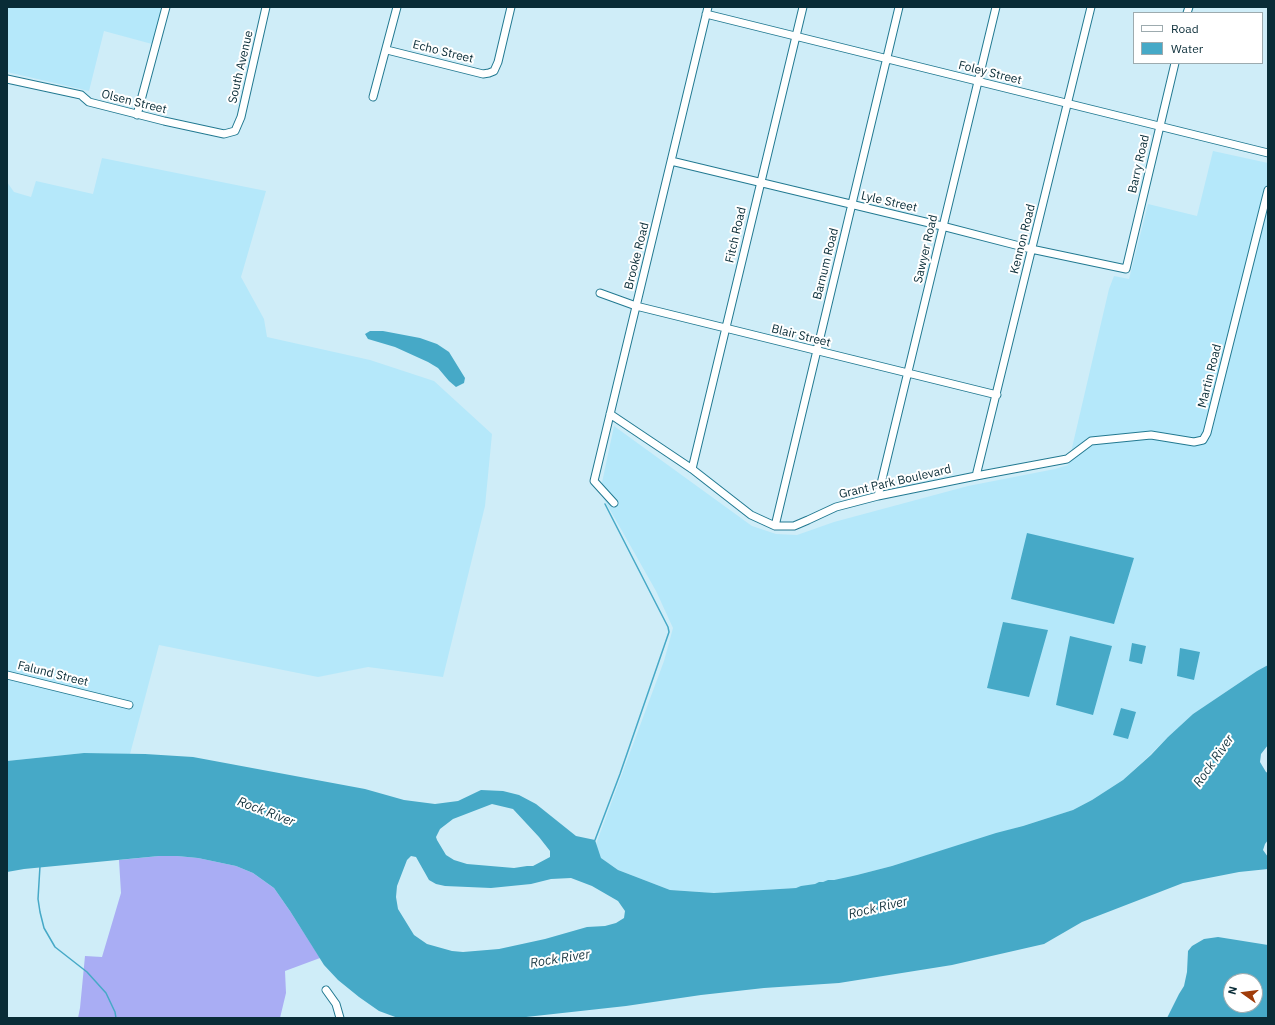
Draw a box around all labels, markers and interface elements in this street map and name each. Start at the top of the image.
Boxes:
legend [1133,12,1263,64]
text: Road [1171,21,1199,36]
street label: South Avenue [226,29,256,105]
street label: Echo Street [411,37,475,67]
text: Water [1171,41,1203,56]
street label: Foley Street [957,58,1023,88]
street label: Olsen Street [100,87,168,117]
street label: Barry Road [1125,133,1153,195]
street label: Lyle Street [860,189,918,215]
street label: Kennon Road [1007,203,1039,275]
street label: Fitch Road [723,206,749,264]
street label: Sawyer Road [911,213,941,285]
street label: Brooke Road [622,221,652,291]
street label: Barnum Road [810,227,842,301]
street label: Blair Street [770,322,832,350]
street label: Martin Road [1195,343,1225,409]
street label: Grant Park Boulevard [837,462,953,502]
street label: Falund Street [16,658,90,690]
water label: Rock River [1190,732,1238,790]
water label: Rock River [235,794,297,830]
water label: Rock River [847,894,909,922]
water label: Rock River [529,947,591,971]
north arrow [1223,973,1263,1013]
text: N [1225,985,1240,996]

